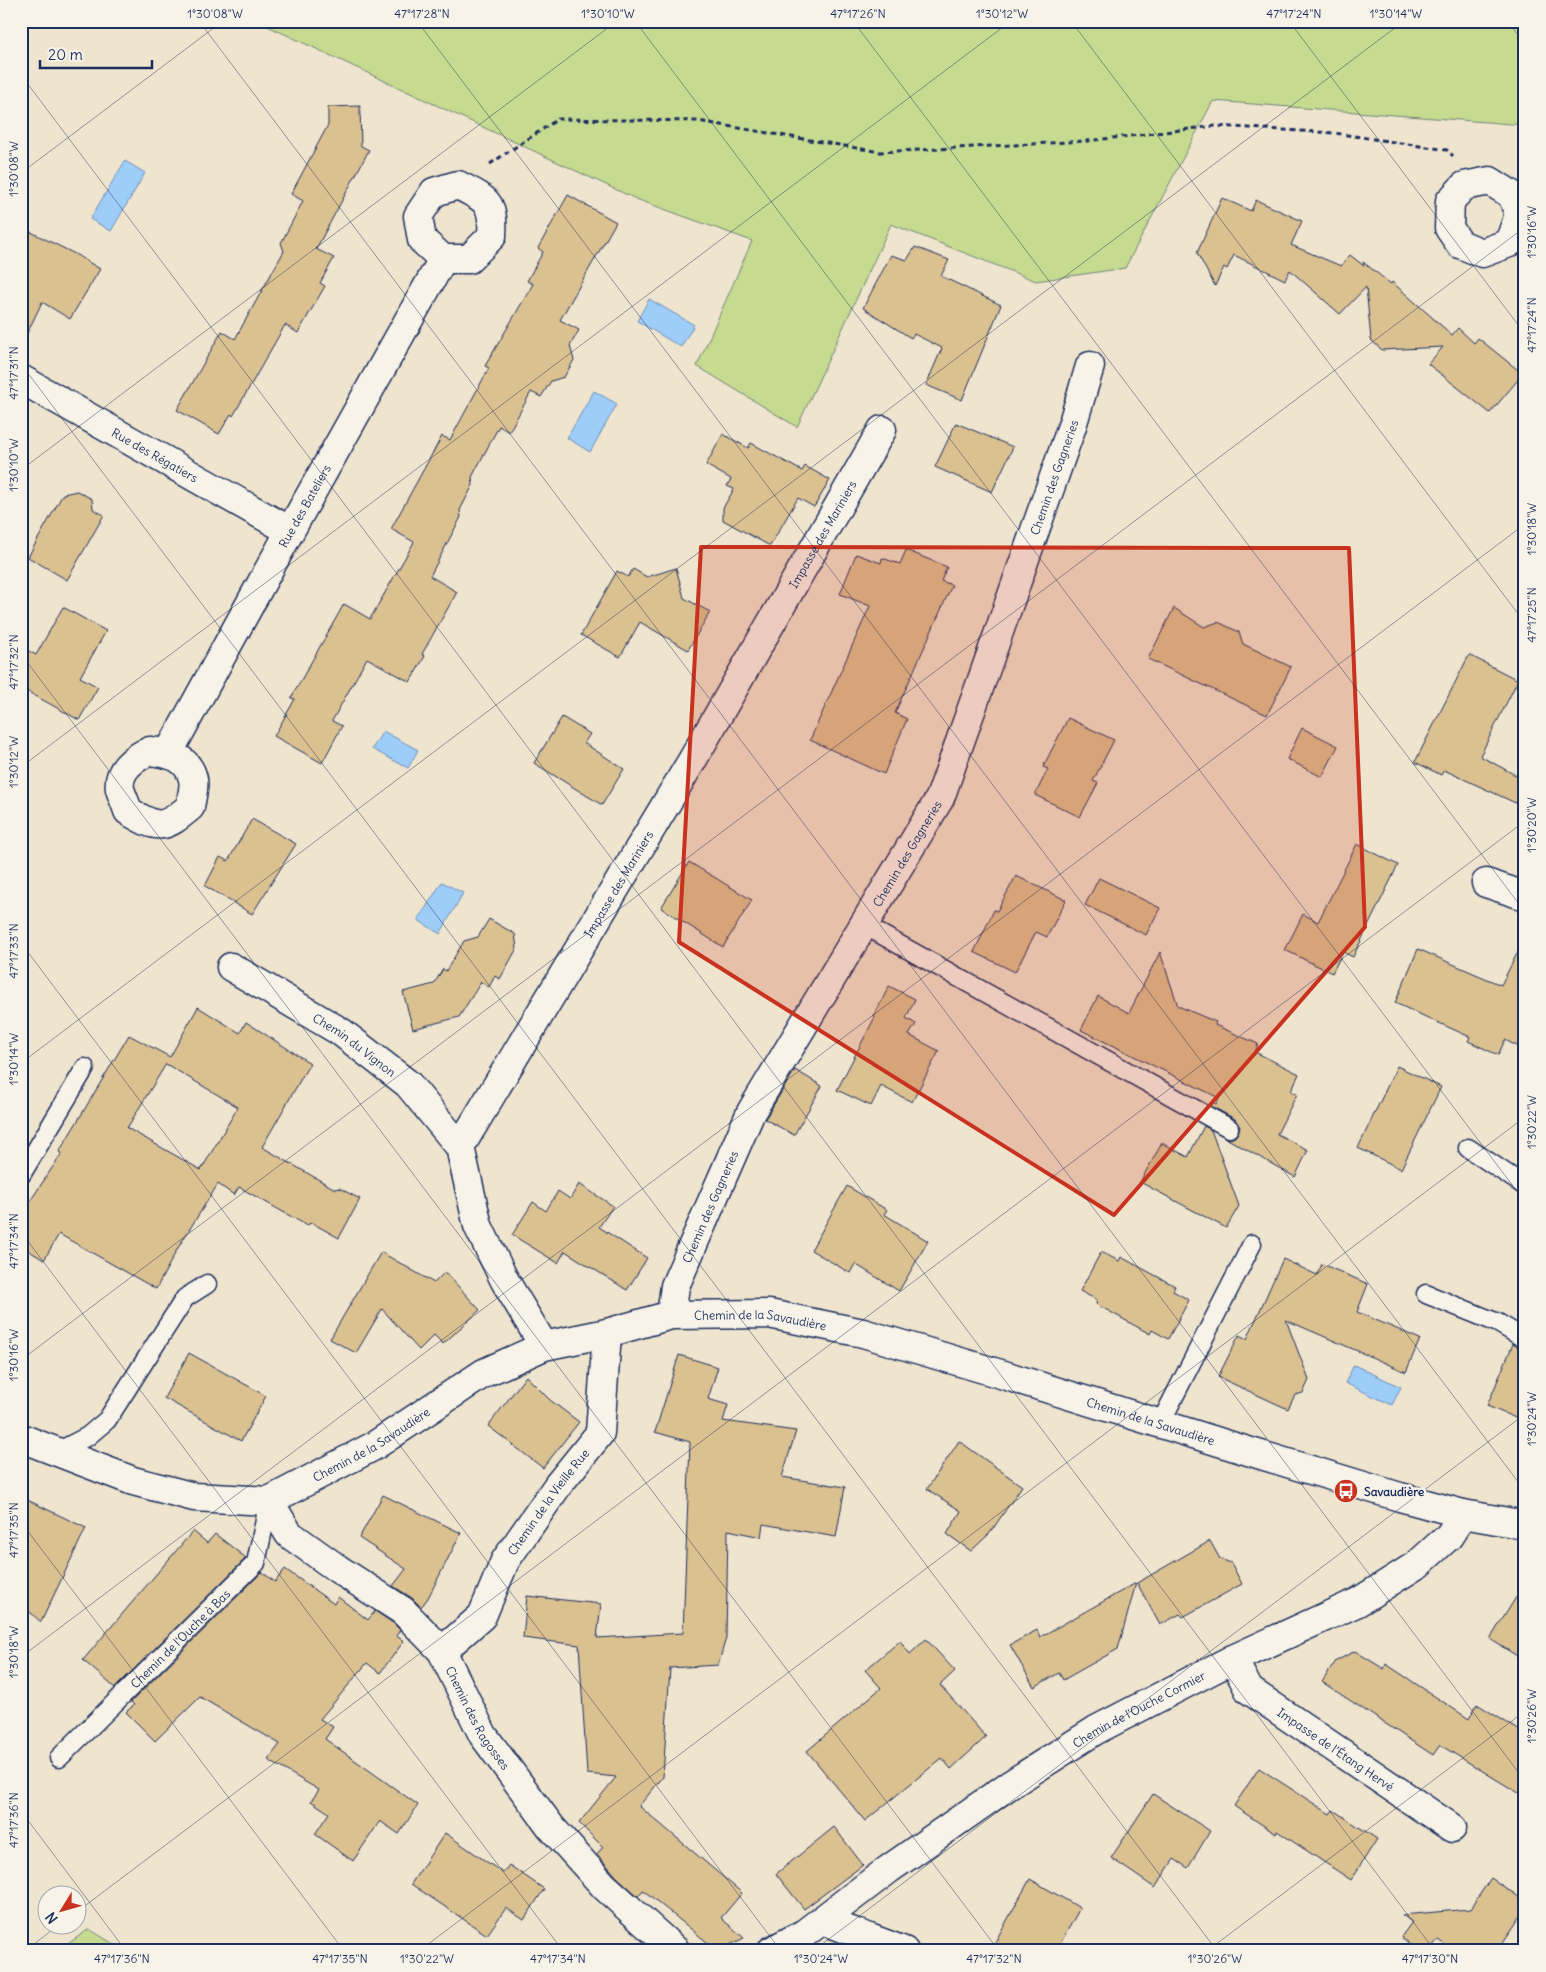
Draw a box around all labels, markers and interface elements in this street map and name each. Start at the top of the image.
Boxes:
text: 1°30'08"W [187,6,243,21]
text: 47°17'28"N [394,6,450,21]
text: 1°30'10"W [581,6,635,21]
text: 47°17'26"N [830,6,886,21]
text: 1°30'12"W [976,6,1028,21]
text: 47°17'24"N [1266,6,1322,21]
text: 1°30'14"W [1370,6,1422,21]
scale bar [40,38,152,70]
text: 20 m [48,45,83,64]
text: 1°30'08"W [6,141,21,197]
text: 1°30'16"W [1524,206,1539,258]
text: 47°17'24"N [1524,297,1539,353]
text: 47°17'31"N [6,346,21,400]
street label: Chemin des Gagneries [1026,418,1081,537]
street label: Rue des Régatiers [109,424,201,485]
text: 1°30'10"W [6,438,21,492]
street label: Rue des Bateliers [275,461,334,550]
street label: Impasse des Mariniers [785,477,859,591]
text: 1°30'18"W [1524,503,1539,555]
text: 47°17'25"N [1524,587,1539,643]
text: 47°17'32"N [6,634,21,690]
text: 1°30'12"W [6,736,21,788]
text: 1°30'20"W [1524,797,1539,853]
street label: Chemin des Gagneries [869,798,944,909]
street label: Impasse des Mariniers [580,828,656,940]
text: 47°17'33"N [6,923,21,979]
street label: Chemin du Vignon [310,1010,399,1079]
text: 1°30'14"W [6,1033,21,1085]
text: 1°30'22"W [1524,1095,1539,1149]
street label: Chemin des Gagneries [679,1148,741,1265]
text: 47°17'34"N [6,1213,21,1269]
street label: Chemin de la Savaudière [694,1306,828,1333]
text: 1°30'16"W [6,1329,21,1381]
text: 1°30'24"W [1524,1392,1539,1446]
street label: Chemin de la Savaudière [1085,1394,1217,1448]
street label: Chemin de la Savaudière [310,1404,432,1484]
street label: Chemin de la Vieille Rue [504,1446,592,1558]
bus stop icon: Savaudière [1333,1478,1359,1504]
place label: Savaudière [1364,1484,1425,1499]
text: 47°17'35"N [6,1502,21,1558]
street label: Chemin de l'Ouche à Bas [127,1586,233,1691]
text: 1°30'18"W [6,1626,21,1678]
street label: Chemin des Ragosses [443,1663,513,1772]
street label: Chemin de l'Ouche Cormier [1069,1667,1208,1751]
text: 1°30'26"W [1524,1689,1539,1743]
street label: Impasse de l’Étang Hervé [1275,1704,1397,1794]
text: 47°17'36"N [6,1792,21,1848]
north arrow [38,1884,88,1934]
text: N [42,1909,62,1927]
text: 47°17'36"N [94,1951,150,1966]
text: 47°17'35"N [312,1951,368,1966]
text: 1°30'22"W [400,1951,454,1966]
text: 47°17'34"N [530,1951,586,1966]
text: 1°30'24"W [794,1951,848,1966]
text: 47°17'32"N [966,1951,1022,1966]
text: 1°30'26"W [1188,1951,1242,1966]
text: 47°17'30"N [1402,1951,1458,1966]

